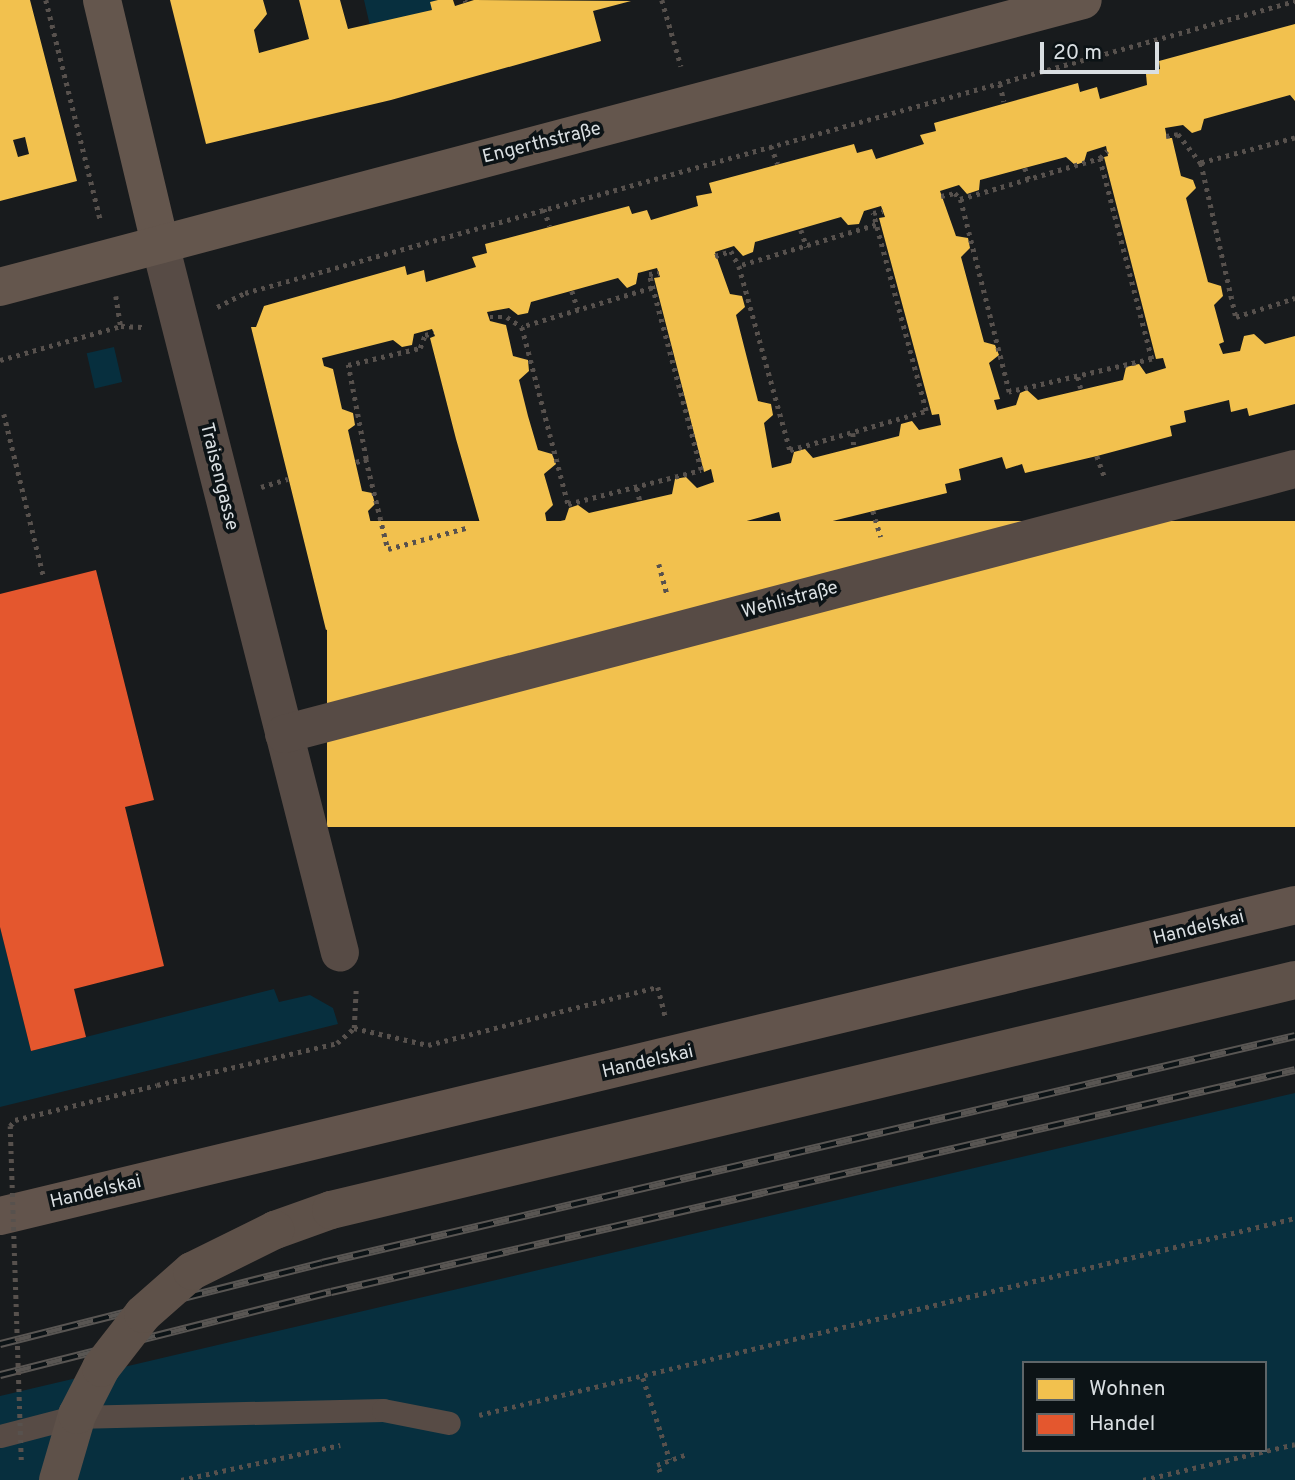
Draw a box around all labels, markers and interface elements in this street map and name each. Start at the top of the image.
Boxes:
scale bar [1043,28,1162,72]
text: 20 m [1053,40,1102,67]
street label: Engerthstraße [480,118,604,170]
street label: Traisengasse [194,421,242,533]
street label: Wehlistraße [739,577,841,625]
street label: Handelskai [1151,907,1247,951]
street label: Handelskai [600,1041,696,1085]
street label: Handelskai [48,1171,144,1215]
legend [1022,1361,1267,1452]
text: Wohnen [1089,1376,1166,1403]
text: Handel [1089,1411,1155,1438]

